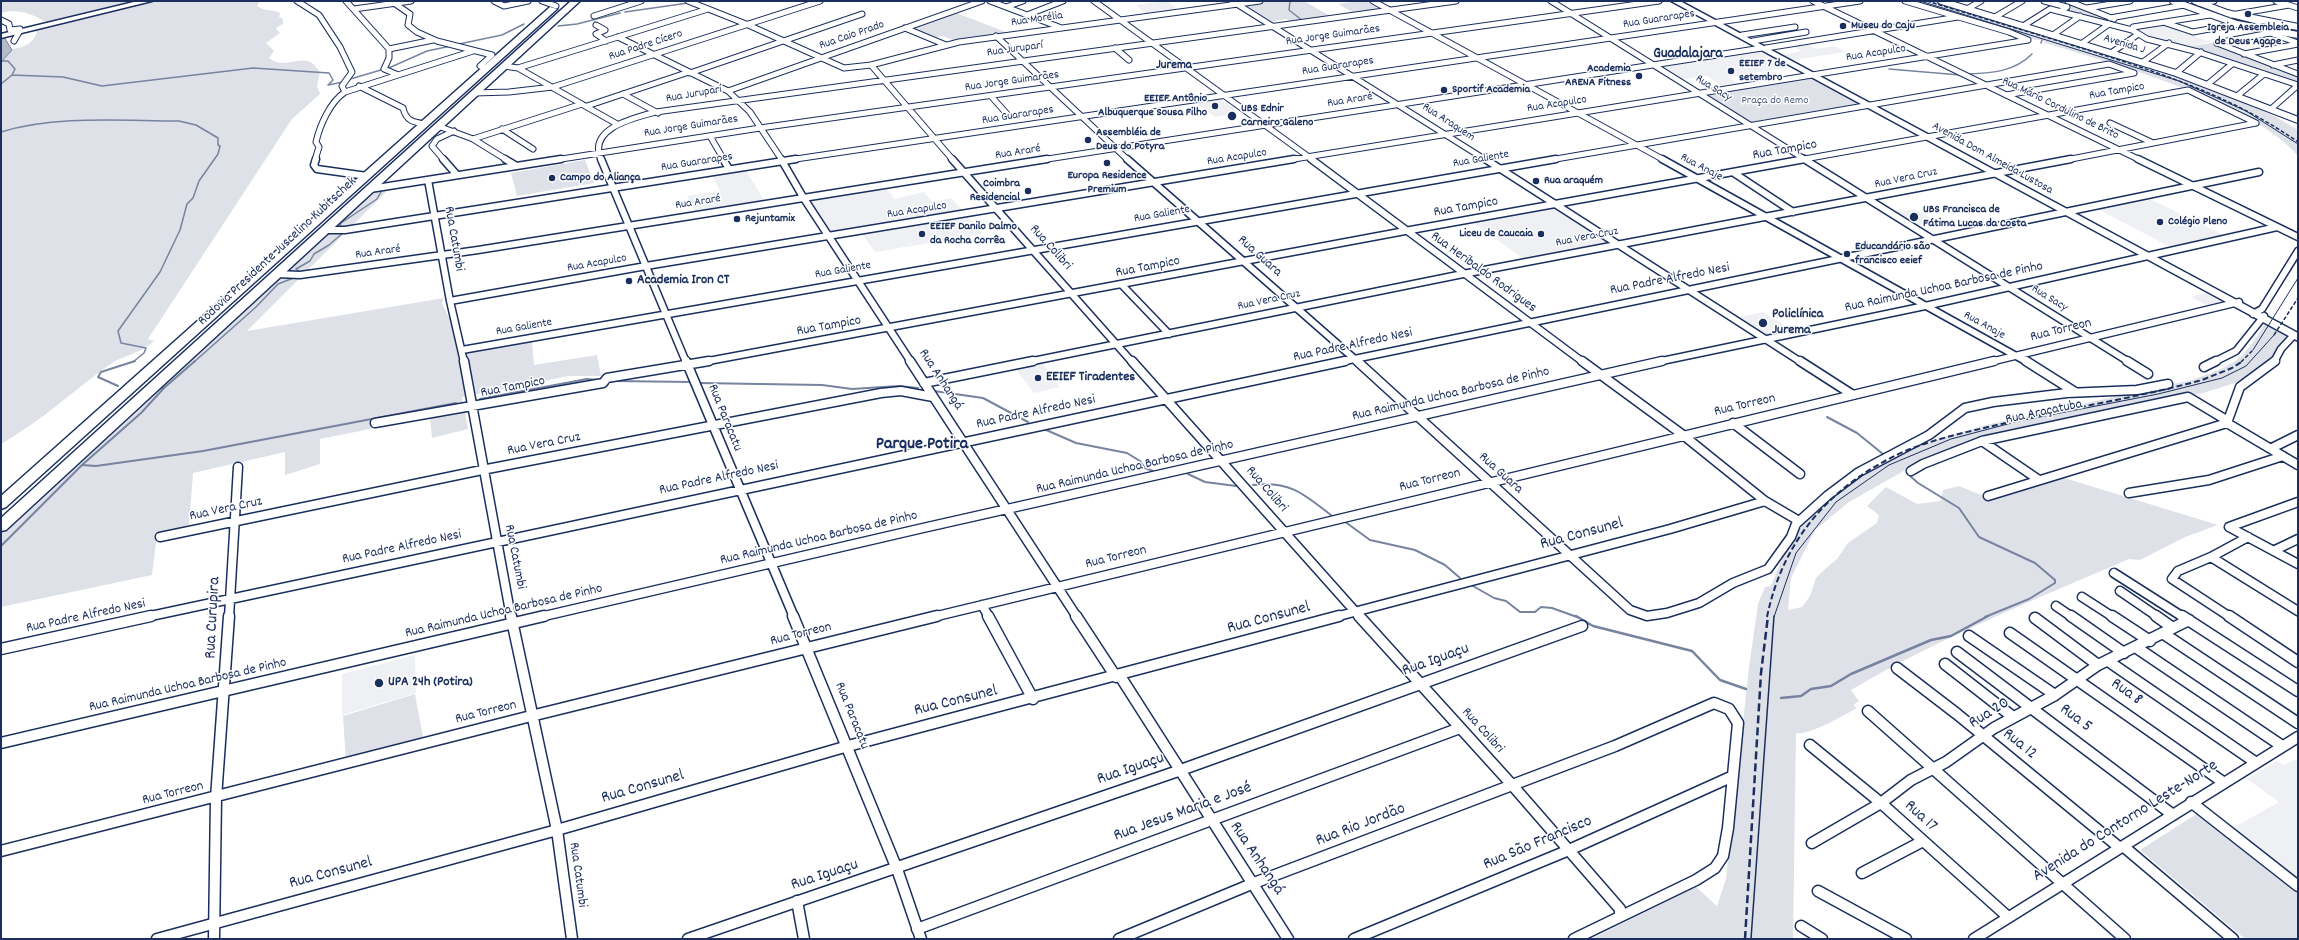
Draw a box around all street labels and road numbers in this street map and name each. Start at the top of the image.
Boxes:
street label: Rua Guararapes [1622,7,1696,33]
street label: Rua Morélia [1010,9,1064,31]
street label: Rua Caio Prado [818,18,886,54]
street label: Rua Jorge Guimarães [1285,22,1381,50]
street label: Rua Padre Cícero [607,27,685,65]
street label: Avenida J [2101,32,2147,58]
street label: Rua Juruparí [986,39,1044,61]
street label: Rua Acapulco [1845,42,1907,66]
street label: Rua Guararapes [1301,54,1375,80]
street label: Rua Jorge Guimarães [964,68,1060,96]
street label: Rua Sacy [1692,72,1734,106]
street label: Rua Mário Cordulino de Brito [1999,74,2121,144]
street label: Rua Tampico [2088,80,2146,104]
street label: Rua Juruparí [665,83,723,107]
street label: Rua Araré [1326,90,1374,112]
street label: Rua Acapulco [1526,93,1588,117]
street label: Rua Araquem [1419,101,1477,145]
street label: Rua Guararapes [981,103,1055,129]
street label: Rua Jorge Guimarães [643,112,739,142]
street label: Avenida Dom Almeida Lustosa [1929,120,2055,198]
street label: Rua Tampico [1751,137,1819,165]
street label: Rua Araré [994,142,1042,164]
street label: Rua Acapulco [1206,146,1268,170]
street label: Rua Galiente [1452,148,1510,172]
street label: Rua Guararapes [660,150,734,176]
street label: Rua Anaje [1678,151,1724,185]
street label: Rua Vera Cruz [1874,165,1938,193]
street label: Rodovia Presidente Juscelino Kubitschek [195,174,361,330]
street label: Rua Araré [674,192,722,214]
street label: Rua Tampico [1432,194,1500,222]
street label: Rua Acapulco [886,199,948,223]
street label: Rua Galiente [1133,203,1191,227]
street label: Rua Catumbi [439,205,467,273]
street label: Rua Colibri [1025,222,1075,274]
street label: Rua Vera Cruz [1555,225,1619,251]
street label: Rua Heribaldo Rodrigues [1427,229,1539,317]
street label: Rua Guara [1233,233,1285,281]
street label: Rua Araré [354,243,402,263]
street label: Rua Acapulco [566,252,628,276]
street label: Rua Tampico [1114,254,1182,282]
street label: Rua Galiente [814,259,872,283]
street label: Rua Raimunda Uchoa Barbosa de Pinho [1843,259,2045,317]
street label: Rua Padre Alfredo Nesi [1609,260,1731,300]
street label: Rua Sacy [2028,282,2070,316]
street label: Rua Vera Cruz [1237,287,1301,315]
street label: Rua Anaje [1961,309,2007,343]
street label: Rua Tampico [795,313,863,341]
street label: Rua Torreon [2029,315,2093,347]
street label: Rua Galiente [495,316,553,340]
street label: Rua Padre Alfredo Nesi [1292,325,1414,367]
street label: Rua Anhangá [914,346,966,414]
street label: Rua Raimunda Uchoa Barbosa de Pinho [1351,364,1551,426]
street label: Rua Tampico [479,374,547,402]
street label: Rua Paracatu [703,382,745,454]
street label: Rua Torreon [1713,391,1777,421]
street label: Rua Padre Alfredo Nesi [975,392,1097,434]
street label: Rua Araçatuba [2004,397,2084,429]
street label: Rua Vera Cruz [506,430,582,460]
street label: Rua Raimunda Uchoa Barbosa de Pinho [1035,437,1235,499]
street label: Rua Guara [1474,450,1526,498]
street label: Rua Padre Alfredo Nesi [658,458,780,500]
street label: Rua Colibri [1241,464,1291,516]
street label: Rua Torreon [1398,465,1462,497]
street label: Rua Vera Cruz [188,494,264,526]
street label: Rua Raimunda Uchoa Barbosa de Pinho [719,508,919,570]
street label: Rua Consunel [1538,514,1626,556]
street label: Rua Catumbi [500,523,528,591]
street label: Rua Padre Alfredo Nesi [341,527,463,569]
street label: Rua Torreon [1084,542,1148,574]
street label: Rua Curupira [202,576,226,660]
street label: Rua Raimunda Uchoa Barbosa de Pinho [404,581,604,643]
street label: Rua Padre Alfredo Nesi [25,596,147,638]
street label: Rua Consunel [1225,598,1313,640]
street label: Rua Torreon [769,619,833,651]
street label: Rua Iguaçu [1400,640,1472,682]
street label: Rua Raimunda Uchoa Barbosa de Pinho [88,655,288,717]
street label: Rua 8 [2106,675,2146,711]
street label: Rua Paracatu [830,680,872,752]
street label: Rua Consunel [912,682,1000,722]
street label: Rua 20 [1966,694,2014,734]
street label: Rua Torreon [454,697,518,729]
street label: Rua 5 [2055,700,2095,738]
street label: Rua Colibri [1457,705,1507,757]
street label: Rua 12 [1998,725,2040,765]
street label: Rua Iguaçu [1095,749,1167,791]
street label: Avenida do Contorno Leste-Norte [2030,757,2222,887]
street label: Rua Consunel [599,766,687,810]
street label: Rua Torreon [141,778,205,810]
street label: Rua Jesus Maria e José [1111,779,1255,847]
street label: Rua 17 [1899,797,1941,837]
street label: Rua Rio Jordão [1313,800,1409,852]
street label: Rua São Francisco [1481,812,1595,876]
street label: Rua Anhangá [1224,818,1288,900]
street label: Rua Catumbi [564,841,590,909]
street label: Rua Consunel [287,853,375,895]
street label: Rua Iguaçu [789,856,861,896]

